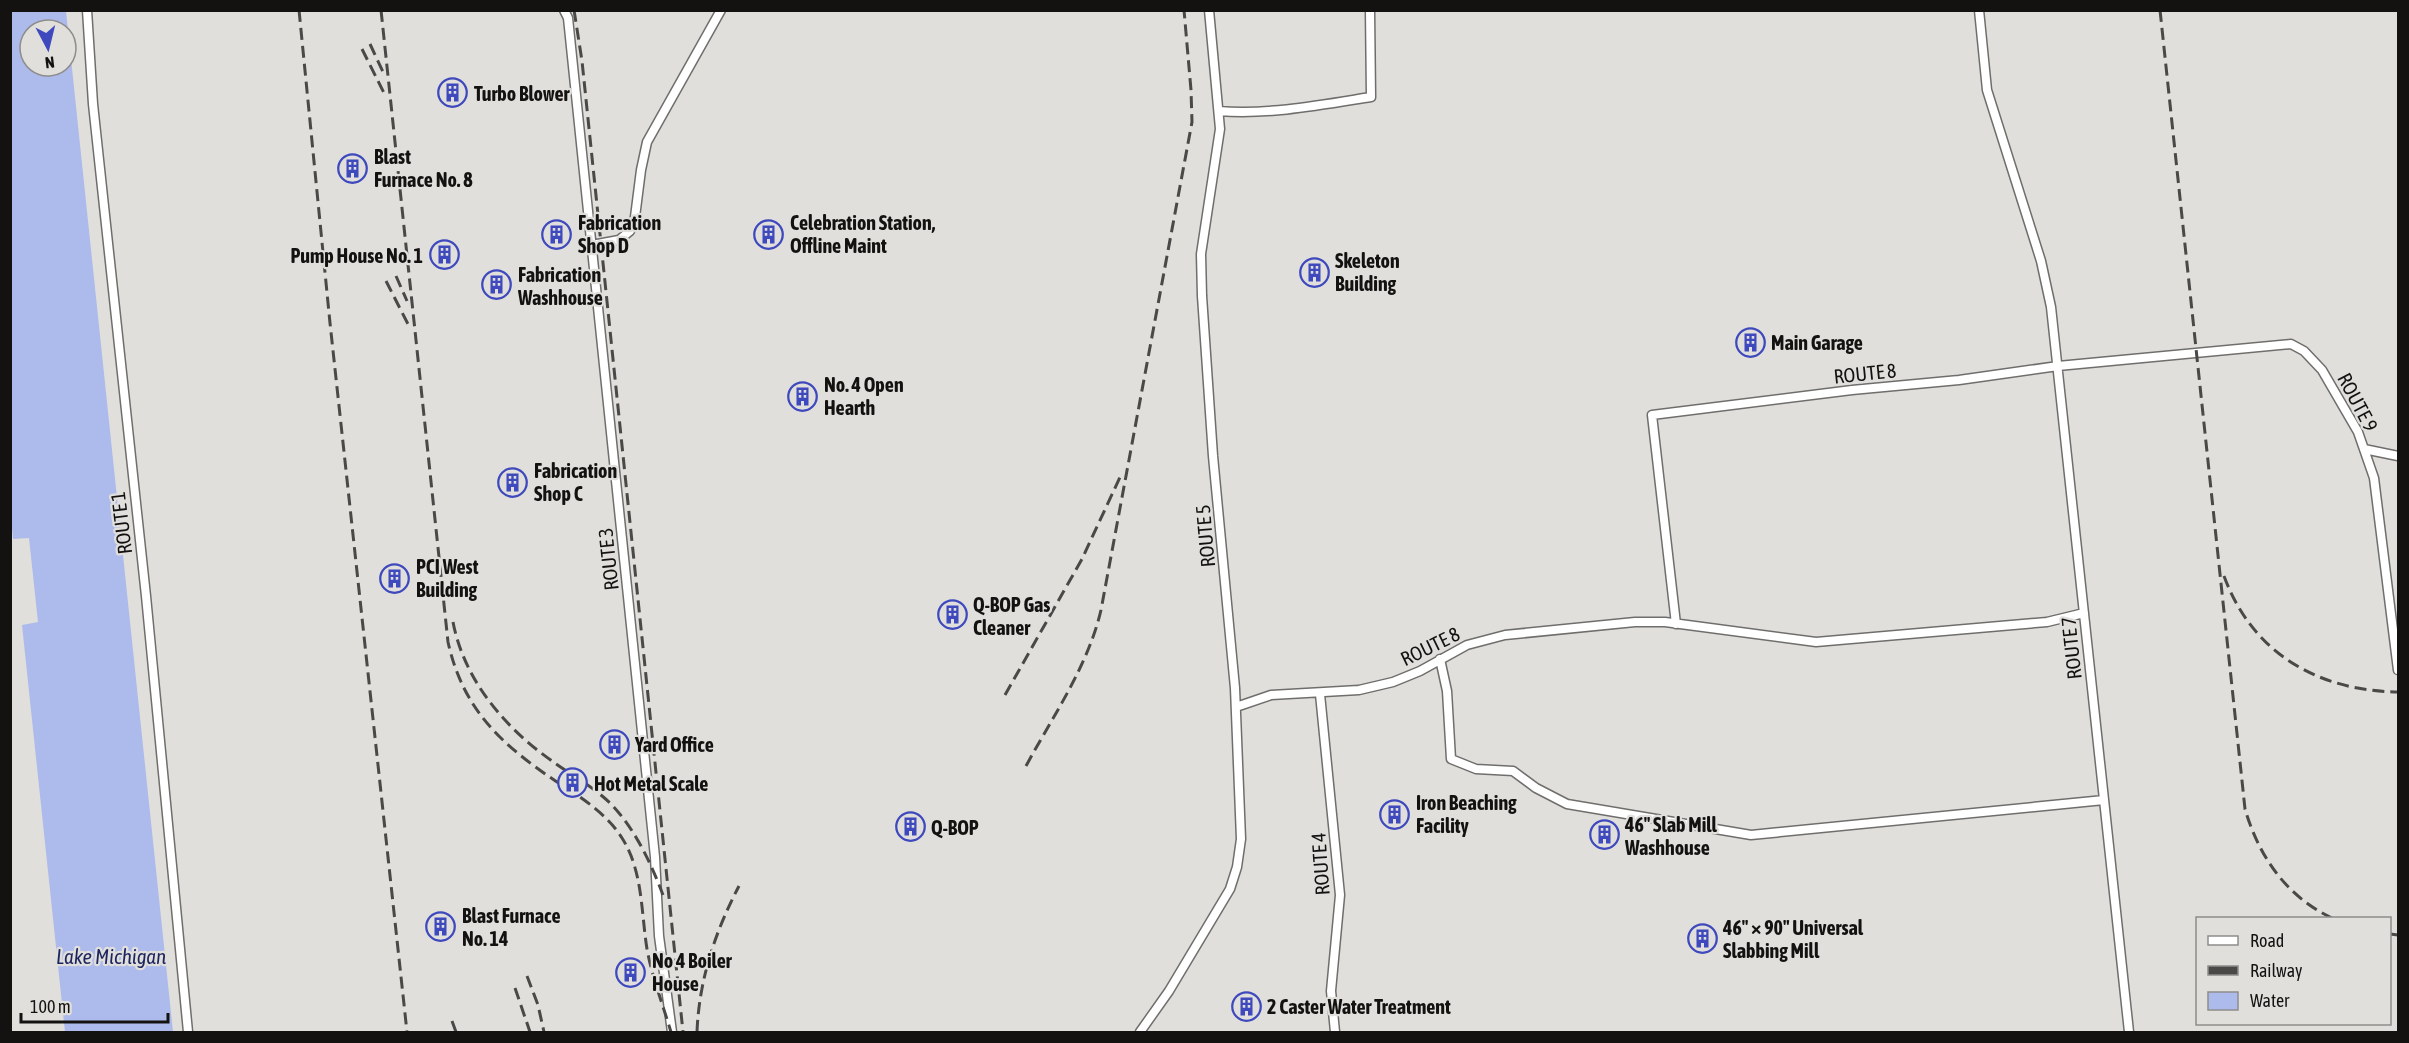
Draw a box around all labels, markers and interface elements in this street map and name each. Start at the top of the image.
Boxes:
north arrow [18,18,78,78]
text: N [44,53,56,72]
building icon: Turbo Blower [437,77,469,109]
place label: Turbo Blower [474,82,571,105]
place label: Blast Furnace No. 8 [374,145,473,191]
building icon: Blast Furnace No. 8 [337,152,369,184]
place label: Fabrication Shop D [578,211,661,257]
place label: Celebration Station, Offline Maint [790,211,936,257]
building icon: Fabrication Shop D [541,218,573,250]
building icon: Celebration Station, Offline Maint [753,218,785,250]
building icon: Pump House No. 1 [428,239,460,271]
place label: Pump House No. 1 [290,244,423,267]
place label: Skeleton Building [1335,249,1400,295]
building icon: Skeleton Building [1298,256,1330,288]
place label: Fabrication Washhouse [517,263,603,309]
building icon: Fabrication Washhouse [481,269,513,301]
building icon: Main Garage [1734,326,1766,358]
place label: Main Garage [1771,331,1863,354]
street label: ROUTE 8 [1833,358,1897,388]
street label: ROUTE 9 [2333,369,2383,435]
place label: No. 4 Open Hearth [824,373,904,419]
building icon: No. 4 Open Hearth [787,380,819,412]
place label: Fabrication Shop C [534,459,617,505]
building icon: Fabrication Shop C [497,466,529,498]
street label: ROUTE 1 [106,490,136,556]
street label: ROUTE 5 [1191,504,1219,568]
street label: ROUTE 3 [593,527,623,591]
place label: PCI West Building [416,555,479,601]
building icon: PCI West Building [379,562,411,594]
place label: Q-BOP Gas Cleaner [973,593,1050,639]
building icon: Q-BOP Gas Cleaner [936,599,968,631]
street label: ROUTE 7 [2056,616,2086,680]
street label: ROUTE 8 [1397,622,1463,670]
building icon: Yard Office [598,728,630,760]
place label: Yard Office [634,733,714,756]
building icon: Hot Metal Scale [557,767,589,799]
place label: Hot Metal Scale [594,772,708,795]
place label: Iron Beaching Facility [1416,791,1517,837]
building icon: Iron Beaching Facility [1379,798,1411,830]
building icon: Q-BOP [894,811,926,843]
place label: 46" Slab Mill Washhouse [1624,813,1718,859]
place label: Q-BOP [931,816,979,839]
building icon: 46" Slab Mill Washhouse [1588,819,1620,851]
street label: ROUTE 4 [1306,832,1334,896]
place label: Blast Furnace No. 14 [462,904,561,950]
building icon: Blast Furnace No. 14 [425,910,457,942]
place label: 46" × 90" Universal Slabbing Mill [1722,916,1864,962]
legend [2196,917,2391,1025]
building icon: 46" × 90" Universal Slabbing Mill [1686,922,1718,954]
text: Road [2250,930,2284,951]
water label: Lake Michigan [56,944,166,968]
place label: No 4 Boiler House [652,949,733,995]
building icon: No 4 Boiler House [615,956,647,988]
text: Railway [2250,960,2302,981]
scale bar [21,986,168,1024]
building icon: 2 Caster Water Treatment [1230,990,1262,1022]
text: Water [2250,990,2290,1011]
place label: 2 Caster Water Treatment [1267,995,1451,1018]
text: 100 m [30,996,71,1017]

